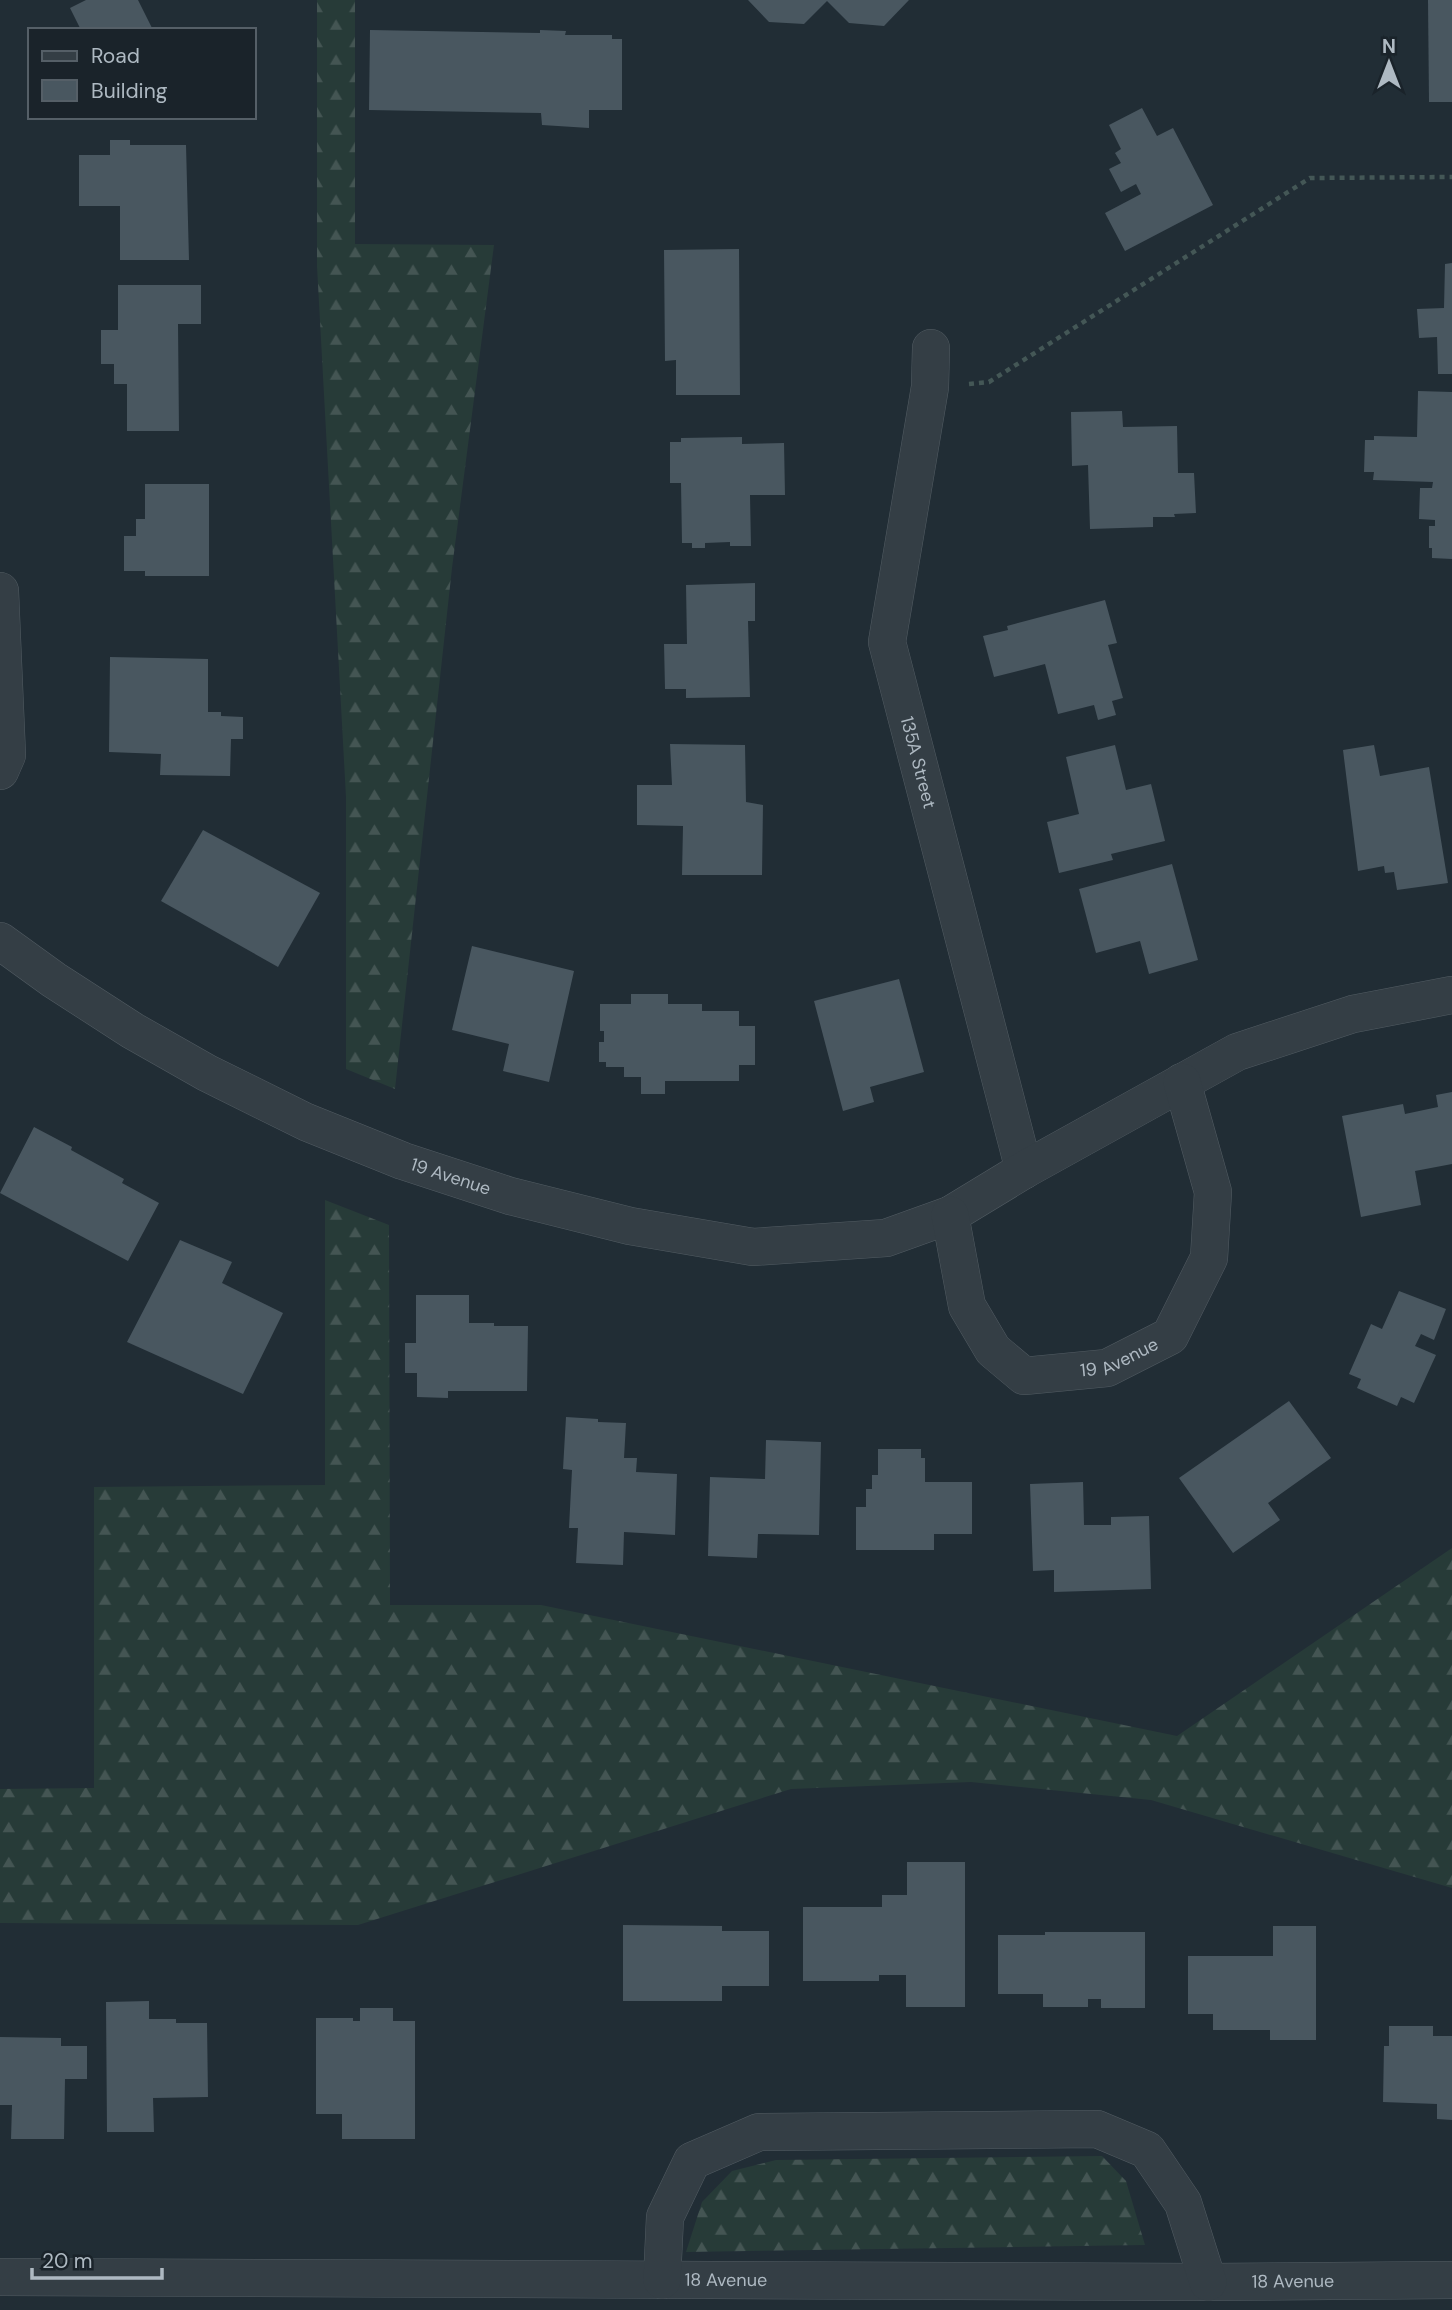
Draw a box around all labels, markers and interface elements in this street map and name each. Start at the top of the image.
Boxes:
legend [28,28,256,119]
north arrow [1354,28,1424,98]
text: N [1382,34,1396,59]
text: Road [91,42,140,70]
text: Building [91,77,168,105]
street label: 135A Street [895,714,942,811]
street label: 19 Avenue [408,1152,494,1201]
street label: 19 Avenue [1079,1332,1162,1383]
scale bar [32,2236,161,2280]
text: 20 m [42,2247,93,2275]
street label: 18 Avenue [685,2268,767,2292]
street label: 18 Avenue [1252,2269,1334,2294]

